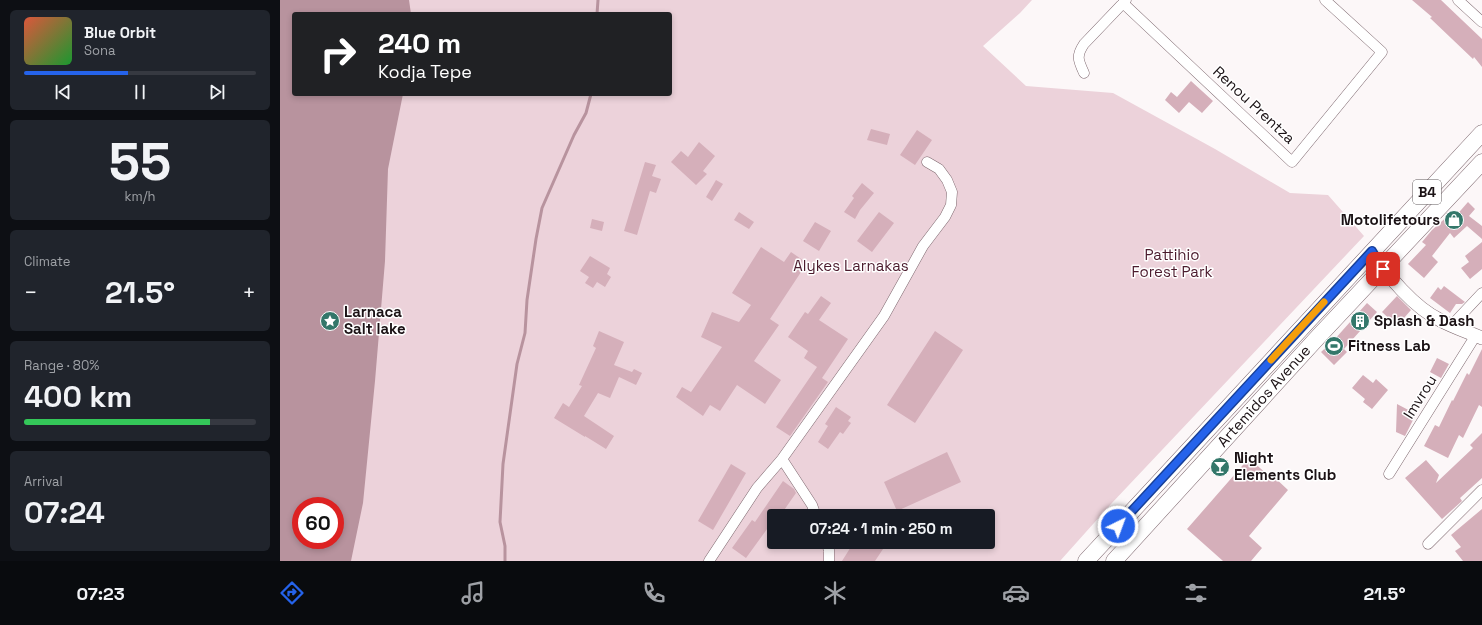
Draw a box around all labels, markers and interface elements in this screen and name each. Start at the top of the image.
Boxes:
text: Blue Orbit [84,23,156,42]
text: 240 m [378,25,461,61]
icon: right [312,28,364,80]
text: Sona [84,42,115,59]
text: Kodja Tepe [378,60,472,83]
street label: Renou Prentza [1209,62,1300,148]
icon: previous [52,81,74,103]
icon: pause [129,81,151,103]
icon: next [206,81,228,103]
text: 55 [109,129,171,195]
road number: B4 [1413,180,1441,204]
text: km/h [125,188,155,205]
shop icon: Motolifetours [1443,209,1465,231]
place label: Motolifetours [1341,210,1440,229]
park label: Pattihio Forest Park [1131,245,1213,281]
pin [1366,252,1400,286]
text: Climate [24,253,70,270]
park label: Alykes Larnakas [793,256,909,275]
icon: arrive [1372,258,1394,280]
text: 21.5° [105,273,175,312]
text: − [24,278,38,306]
text: + [242,278,256,306]
place label: Larnaca Salt lake [344,302,406,338]
place icon: Larnaca Salt lake [319,310,341,332]
building icon: Splash & Dash [1349,310,1371,332]
place label: Splash & Dash [1374,311,1475,330]
sports icon: Fitness Lab [1323,335,1345,357]
place label: Fitness Lab [1348,336,1431,355]
street label: Artemidos Avenue [1213,341,1314,451]
text: Range · 80% [24,357,99,374]
street label: Imvrou [1399,371,1440,422]
text: 400 km [24,377,132,416]
place label: Night Elements Club [1234,448,1336,484]
bar icon: Night Elements Club [1209,456,1231,478]
text: Arrival [24,473,63,490]
text: 07:24 [24,493,105,532]
speed limit sign: 60 [292,497,344,549]
position arrow [1097,505,1139,547]
text: 07:24 · 1 min · 250 m [809,519,953,538]
icon: directions [278,579,306,607]
icon: music [459,579,487,607]
icon: phone [640,579,668,607]
icon: climate [821,579,849,607]
icon: car [1002,579,1030,607]
icon: filters [1182,579,1210,607]
text: 07:23 [76,582,125,605]
text: 21.5° [1363,582,1406,605]

